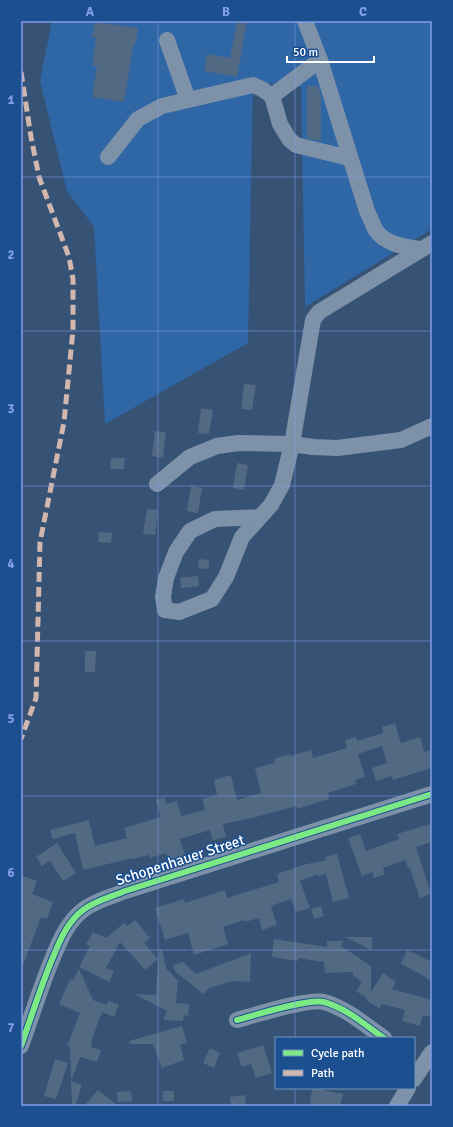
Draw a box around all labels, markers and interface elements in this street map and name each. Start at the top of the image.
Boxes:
text: A [86,4,95,20]
text: B [222,4,230,20]
text: C [359,4,367,20]
scale bar [287,38,374,64]
text: 50 m [293,45,318,60]
text: 1 [7,92,15,108]
text: 2 [7,247,15,263]
text: 3 [7,401,15,417]
text: 4 [7,556,15,572]
text: 5 [7,711,15,727]
street label: Schopenhauer Street [113,831,247,889]
text: 6 [7,865,15,881]
text: 7 [7,1020,15,1036]
legend [275,1037,415,1089]
text: Cycle path [311,1046,364,1061]
text: Path [311,1066,334,1081]

